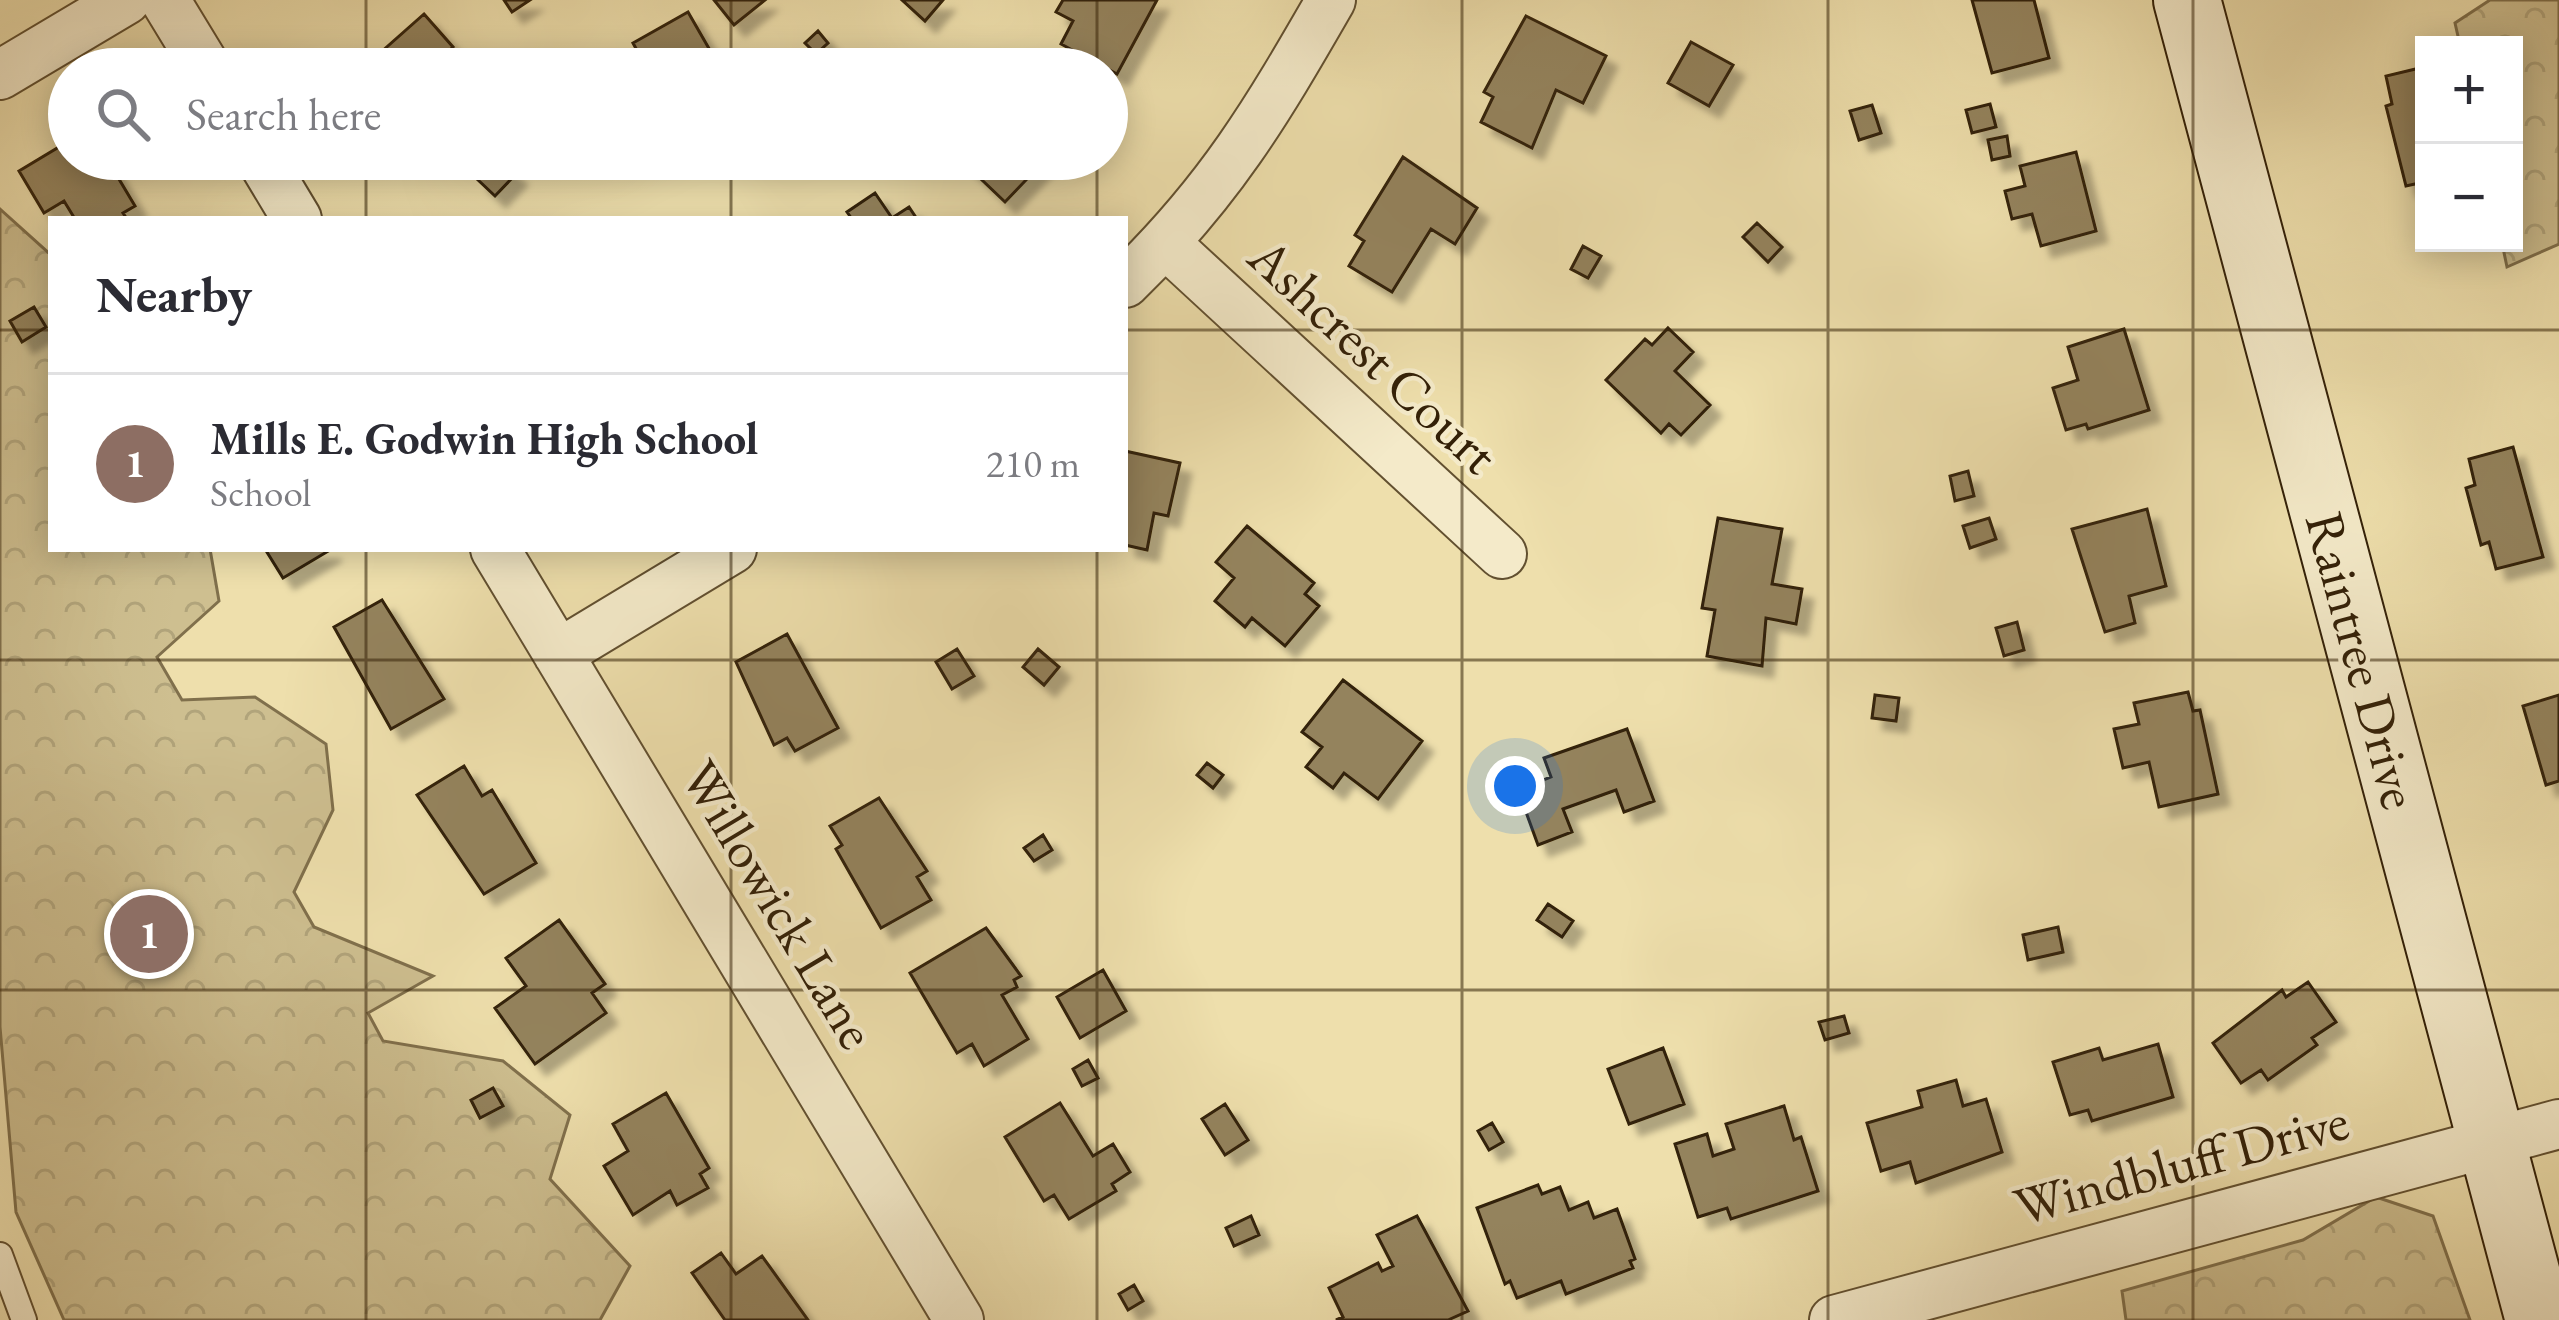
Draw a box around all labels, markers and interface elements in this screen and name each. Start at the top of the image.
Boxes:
map controls [2415,36,2523,252]
button: + [2415,36,2523,144]
search box [48,48,1128,180]
icon: search [90,81,156,147]
text: Search here [186,85,381,143]
button: − [2415,144,2523,252]
street label: Ashcrest Court [1234,221,1514,489]
text: Nearby [96,261,252,327]
text: Mills E. Godwin High School [210,409,758,467]
text: 1 [125,438,145,489]
text: 210 m [986,438,1080,489]
text: School [210,467,311,518]
street label: Raintree Drive [2290,504,2436,816]
street label: Willowick Lane [665,747,893,1061]
your location [1485,756,1545,816]
pin: 1 [110,889,188,979]
street label: Windbluff Drive [2006,1085,2356,1241]

